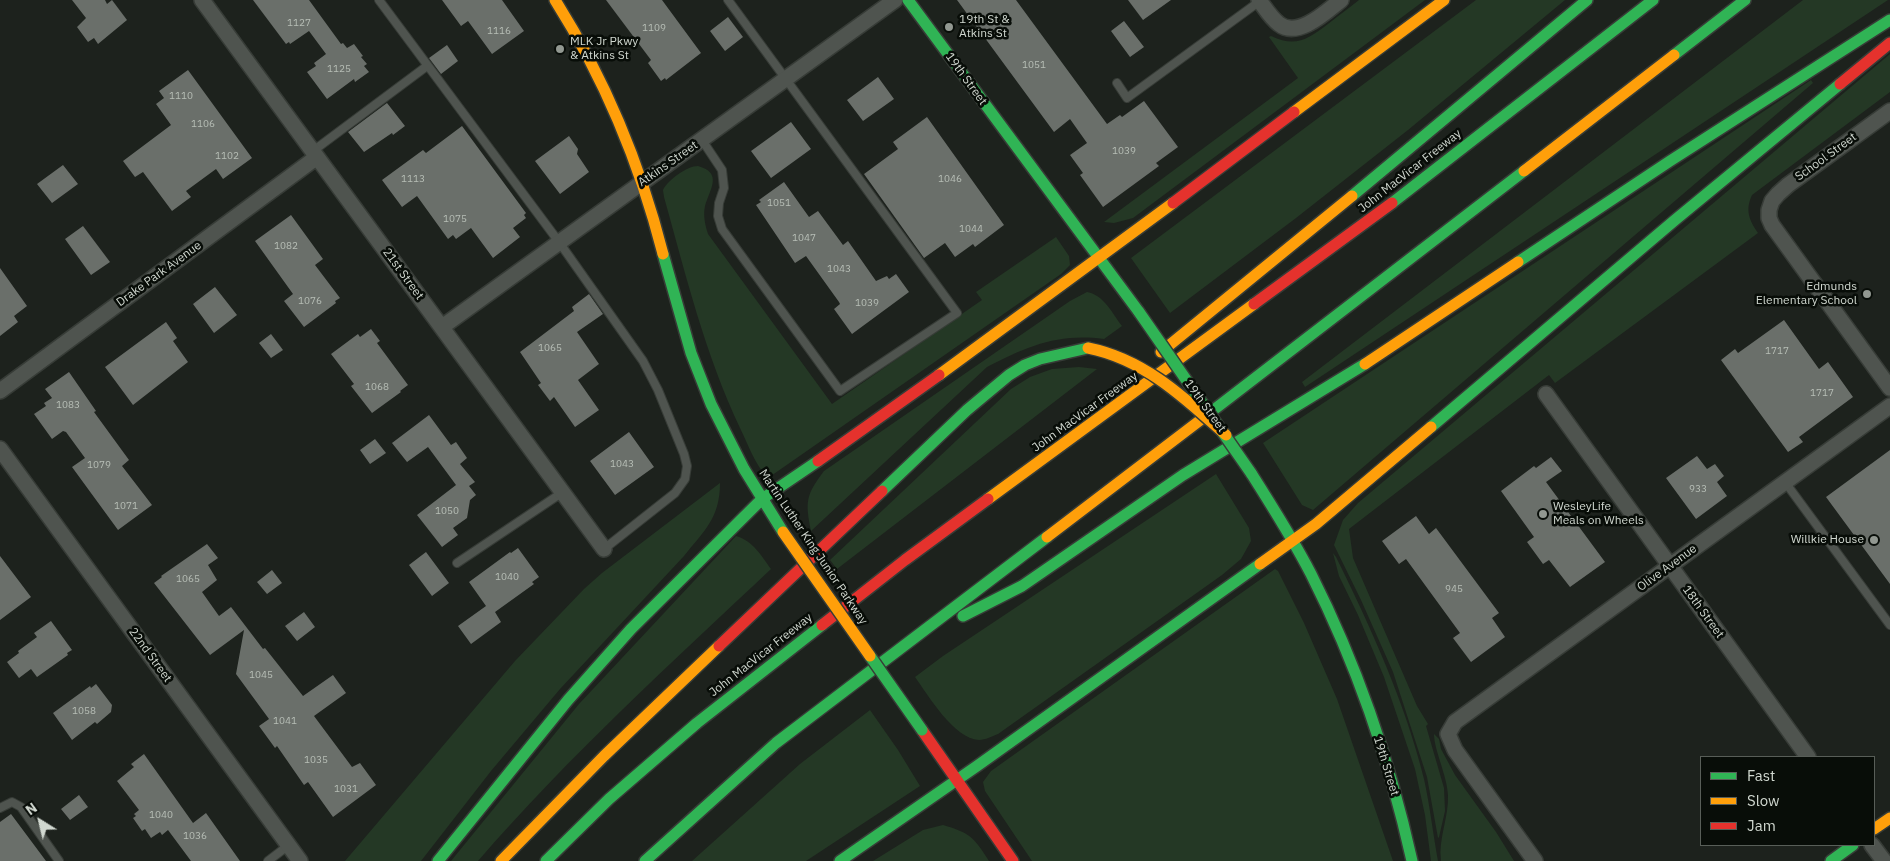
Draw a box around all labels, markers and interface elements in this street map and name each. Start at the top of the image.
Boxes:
place label: 19th St & Atkins St [959,13,1010,41]
house number: 1127 [287,17,311,29]
marker: 19th St & Atkins St [943,21,955,33]
house number: 1109 [642,22,666,34]
house number: 1116 [487,25,511,37]
place label: MLK Jr Pkwy & Atkins St [570,35,638,63]
marker: MLK Jr Pkwy & Atkins St [554,43,566,55]
street label: 19th Street [942,50,990,108]
house number: 1051 [1022,59,1046,71]
house number: 1125 [327,63,351,75]
house number: 1110 [169,90,193,102]
house number: 1106 [191,118,215,130]
street label: John MacVicar Freeway [1356,126,1464,216]
street label: School Street [1793,130,1859,184]
street label: Atkins Street [635,138,701,190]
house number: 1039 [1112,145,1136,157]
house number: 1102 [215,150,239,162]
house number: 1113 [401,173,425,185]
house number: 1046 [938,173,962,185]
house number: 1051 [767,197,791,209]
house number: 1075 [443,213,467,225]
house number: 1044 [959,223,983,235]
house number: 1047 [792,232,816,244]
street label: Drake Park Avenue [114,238,204,310]
house number: 1082 [274,240,298,252]
street label: 21st Street [380,245,426,303]
house number: 1043 [827,263,851,275]
place label: Edmunds Elementary School [1756,280,1857,308]
marker: Edmunds Elementary School [1861,288,1873,300]
house number: 1076 [298,295,322,307]
house number: 1039 [855,297,879,309]
house number: 1065 [538,342,562,354]
house number: 1717 [1765,345,1789,357]
street label: John MacVicar Freeway [1030,369,1140,455]
street label: 19th Street [1181,377,1229,435]
house number: 1068 [365,381,389,393]
house number: 1717 [1810,387,1834,399]
house number: 1083 [56,399,80,411]
house number: 1043 [610,458,634,470]
house number: 1079 [87,459,111,471]
street label: Martin Luther King Junior Parkway [756,467,870,627]
house number: 933 [1689,483,1707,495]
house number: 1071 [114,500,138,512]
place label: WesleyLife Meals on Wheels [1553,500,1644,528]
house number: 1050 [435,505,459,517]
marker: WesleyLife Meals on Wheels [1537,508,1549,520]
place label: Willkie House [1791,533,1864,547]
marker: Willkie House [1868,534,1880,546]
street label: Olive Avenue [1634,542,1700,594]
house number: 1040 [495,571,519,583]
house number: 1065 [176,573,200,585]
house number: 945 [1445,583,1463,595]
street label: 18th Street [1679,583,1727,641]
street label: John MacVicar Freeway [707,610,815,700]
street label: 22nd Street [125,625,175,685]
house number: 1045 [249,669,273,681]
house number: 1058 [72,705,96,717]
house number: 1041 [273,715,297,727]
street label: 19th Street [1370,735,1402,797]
house number: 1035 [304,754,328,766]
legend [1700,756,1875,846]
text: Fast [1747,766,1775,785]
house number: 1031 [334,783,358,795]
text: Slow [1747,791,1780,810]
north arrow [15,796,65,846]
text: N [22,799,41,819]
house number: 1040 [149,809,173,821]
text: Jam [1747,816,1776,835]
house number: 1036 [183,830,207,842]

